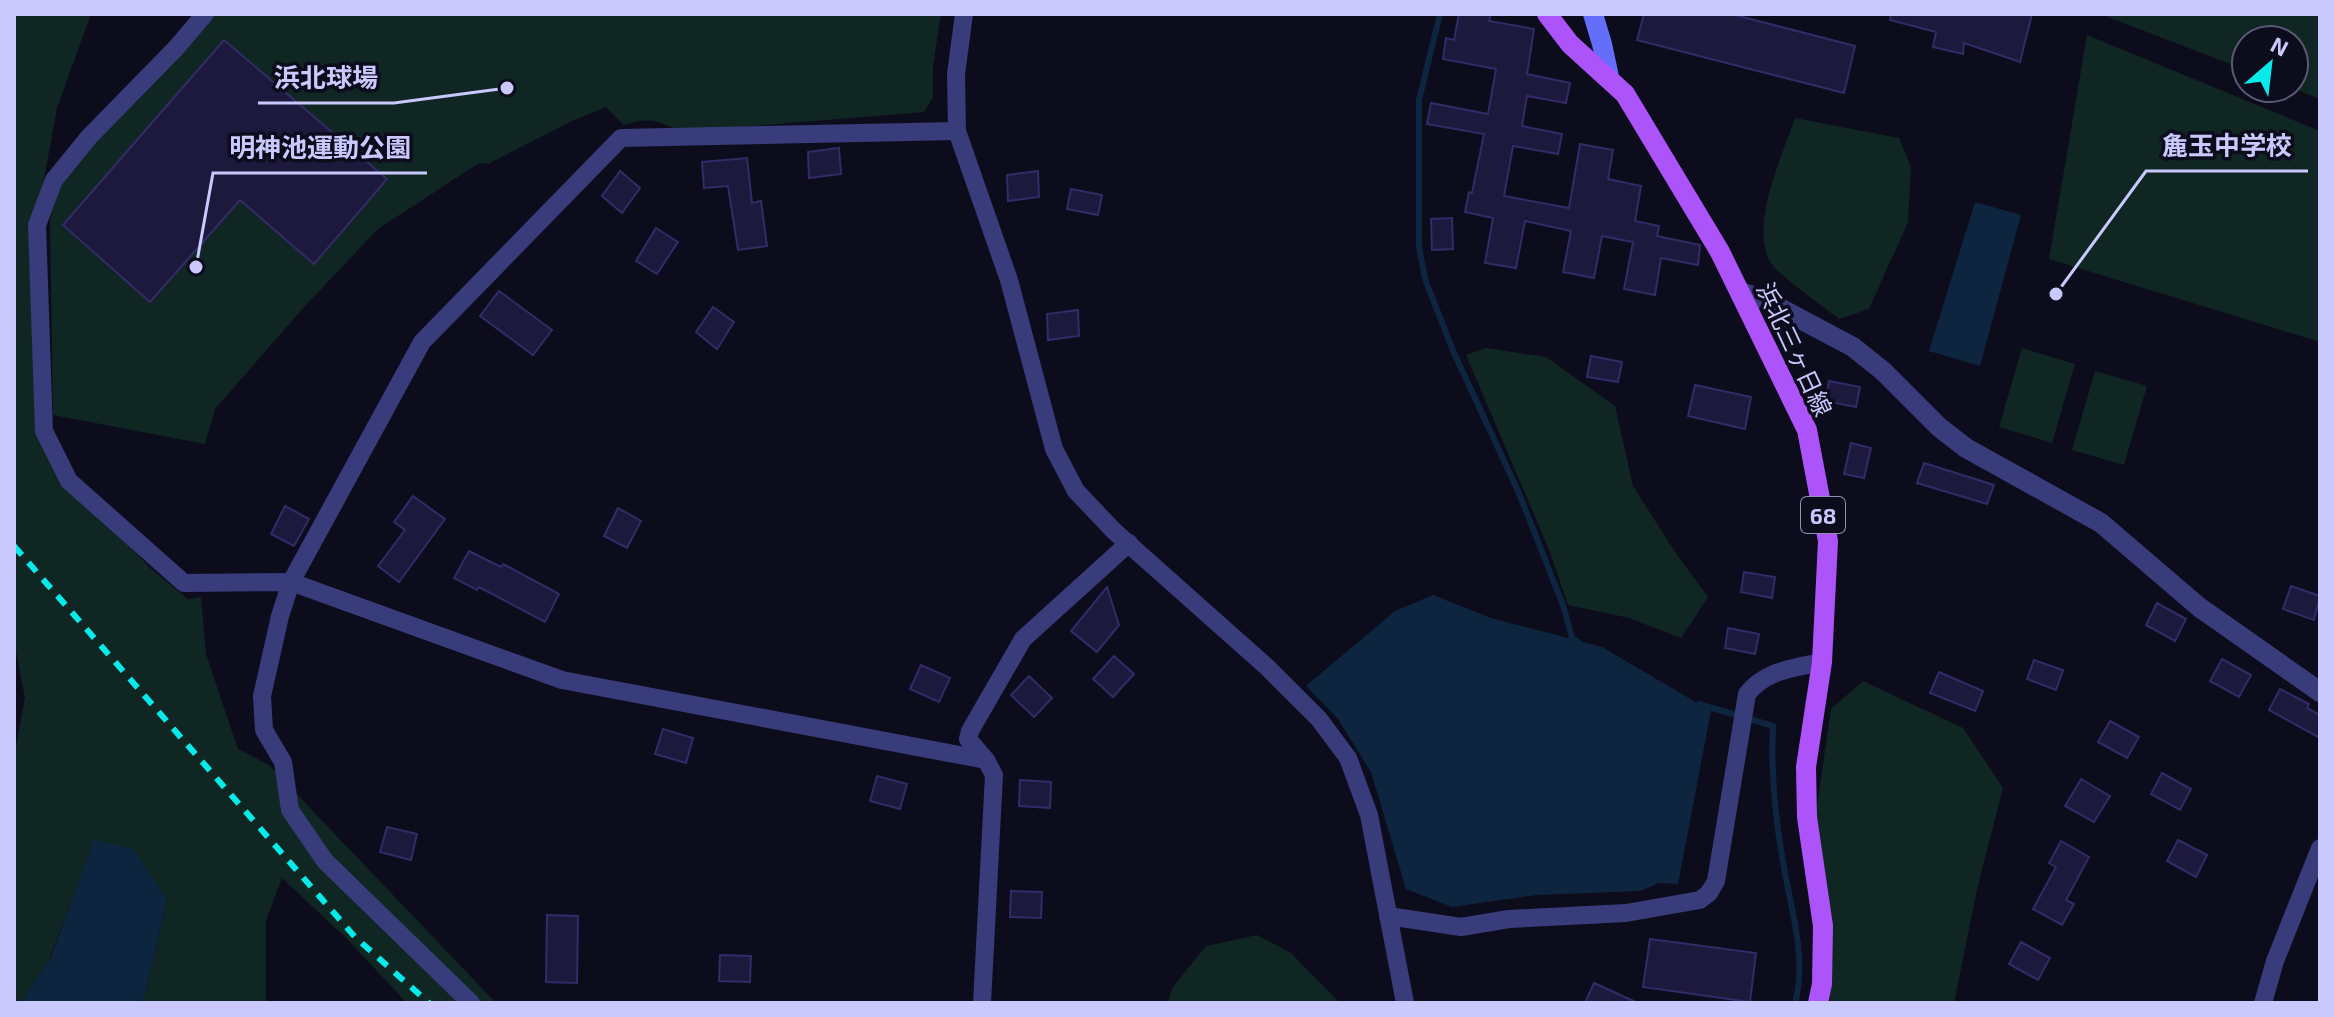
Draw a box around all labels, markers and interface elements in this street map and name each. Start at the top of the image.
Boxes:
north arrow [2230,24,2310,104]
text: N [2267,30,2293,61]
callout: 浜北球場 [258,53,394,103]
text: 浜北球場 [274,61,378,92]
callout: 麁玉中学校 [2146,121,2308,171]
callout: 明神池運動公園 [213,123,427,173]
text: 麁玉中学校 [2162,129,2292,160]
text: 明神池運動公園 [229,131,411,162]
street label: 浜北三ヶ日線 [1751,278,1839,420]
road number: 68 [1801,497,1845,533]

